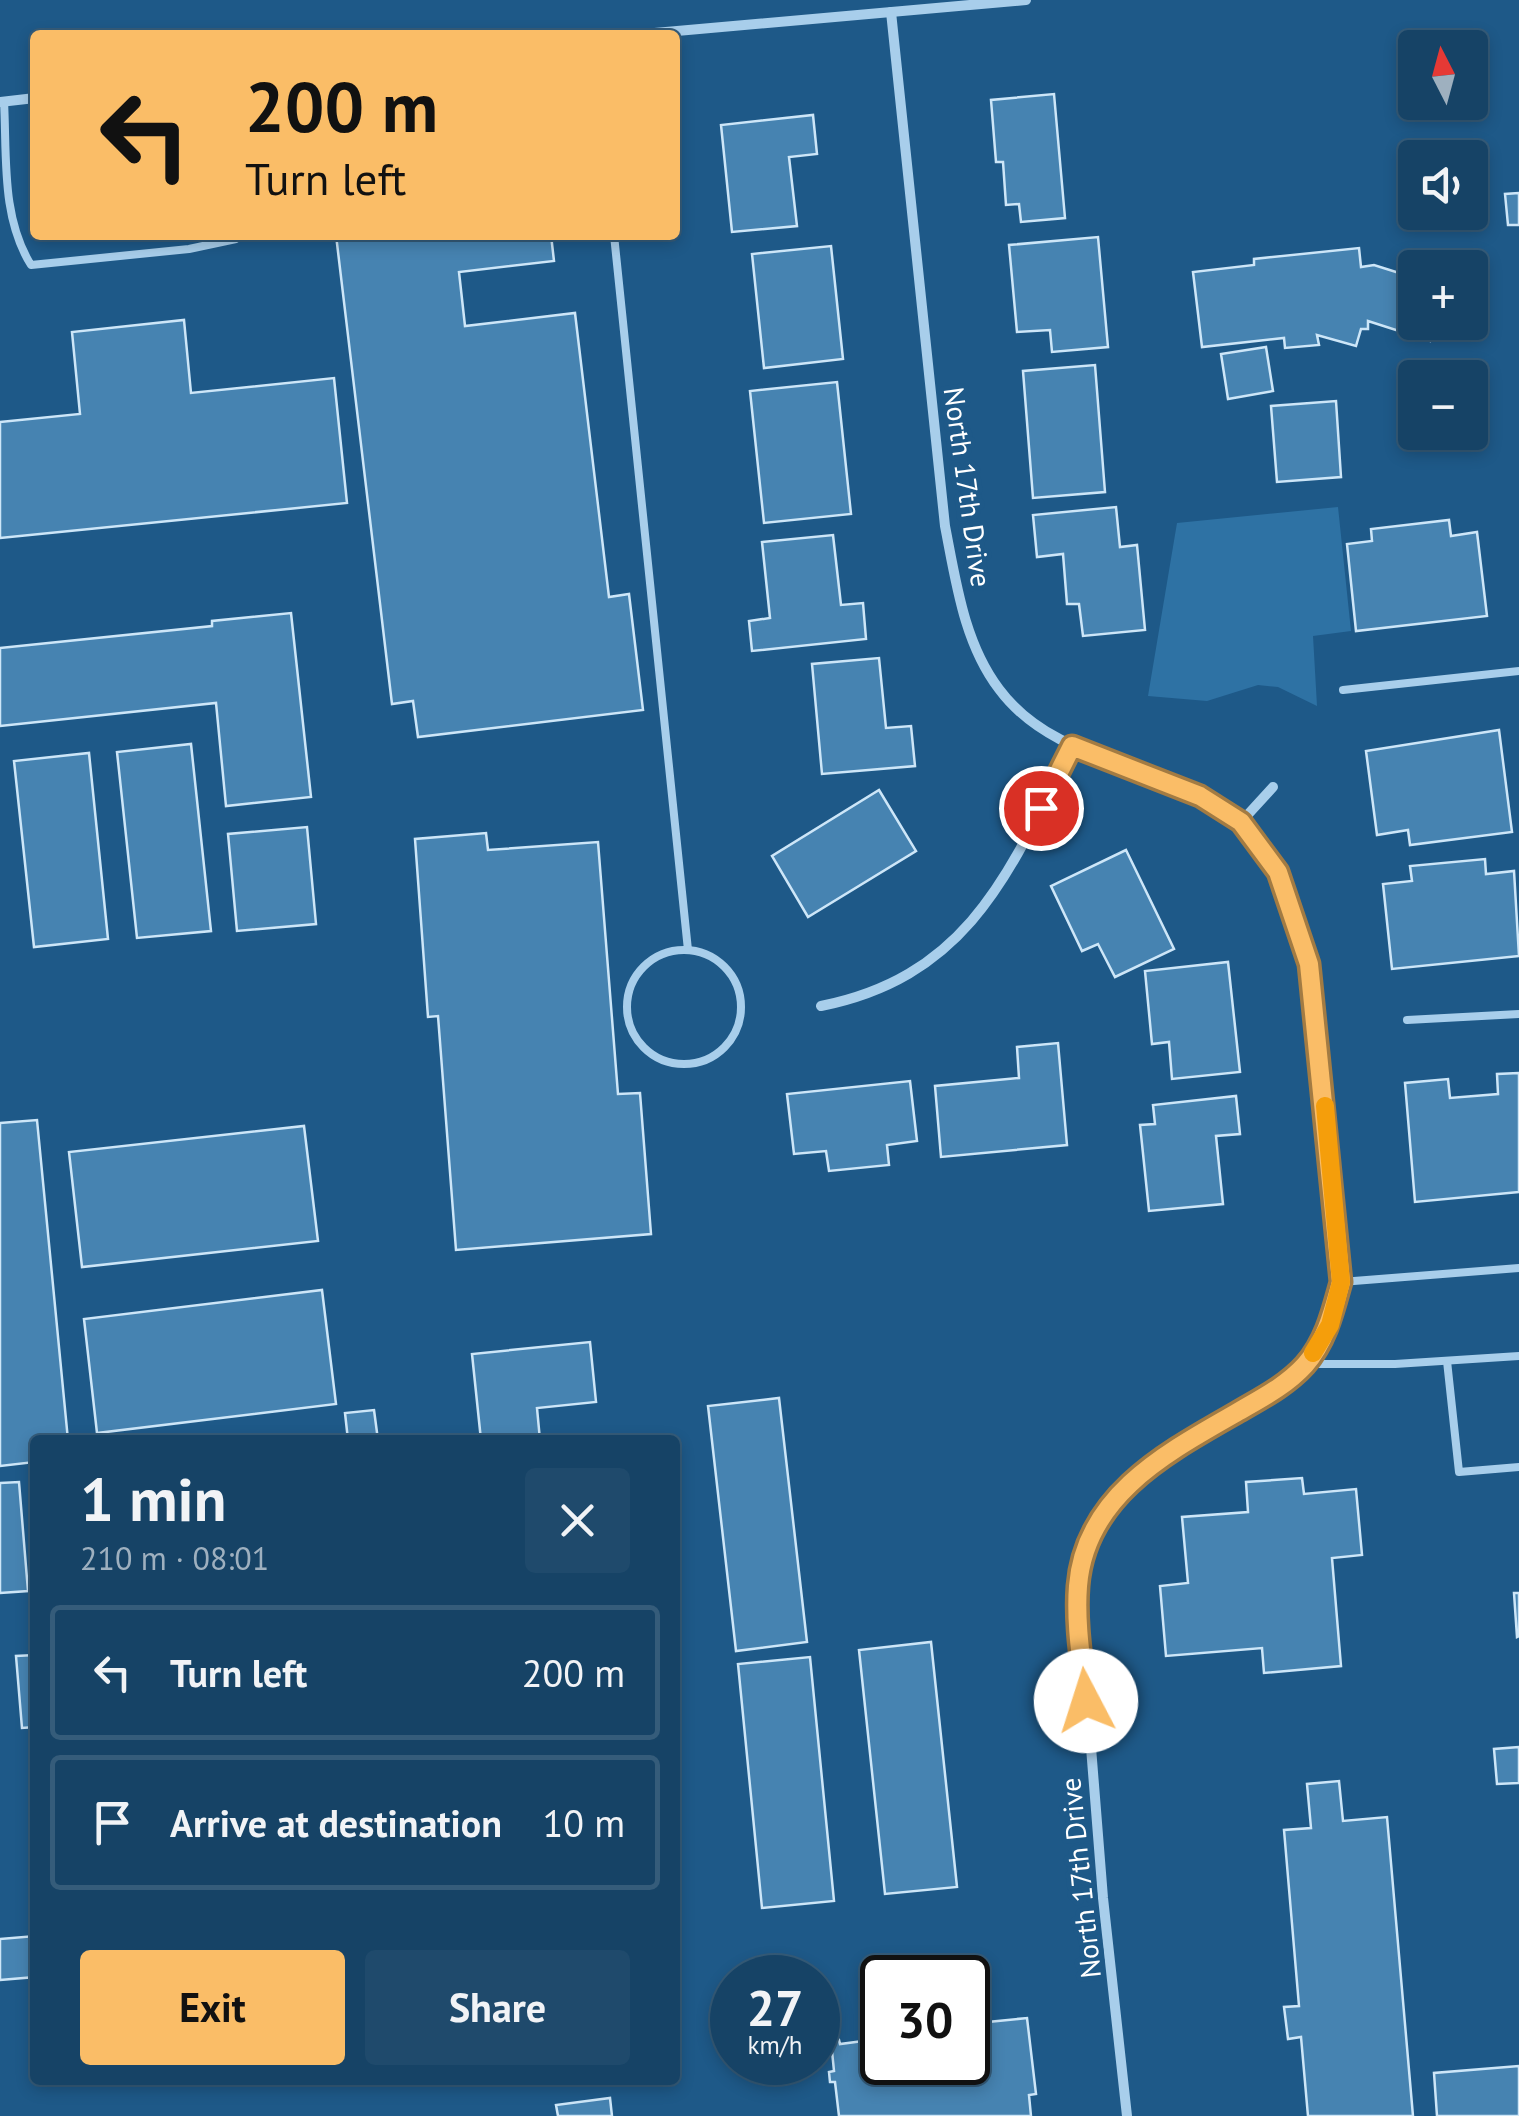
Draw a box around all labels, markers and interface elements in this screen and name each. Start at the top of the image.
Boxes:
north arrow [1398,30,1488,120]
map controls [1398,30,1488,450]
text: 200 m [245,61,438,151]
icon: left [80,70,210,200]
button: sound [1398,140,1488,230]
text: Turn left [245,149,406,207]
button: + [1398,250,1488,340]
button: − [1398,360,1488,450]
street label: North 17th Drive [936,385,1000,589]
pin [999,766,1084,851]
icon: arrive [1014,781,1069,836]
text: 1 min [80,1460,226,1538]
button: close [525,1468,630,1573]
text: 210 m · 08:01 [80,1537,269,1579]
icon: left [85,1645,140,1700]
text: Turn left [170,1648,307,1697]
text: 200 m [522,1648,625,1697]
position arrow [1034,1649,1138,1753]
street label: North 17th Drive [1051,1776,1109,1980]
icon: arrive [85,1795,140,1850]
text: Arrive at destination [170,1798,502,1847]
text: 10 m [543,1798,625,1847]
button: Exit [80,1950,345,2065]
button: Share [365,1950,630,2065]
speed limit sign: 30 [860,1955,990,2085]
text: 27 [747,1975,803,2040]
text: km/h [748,2029,802,2061]

